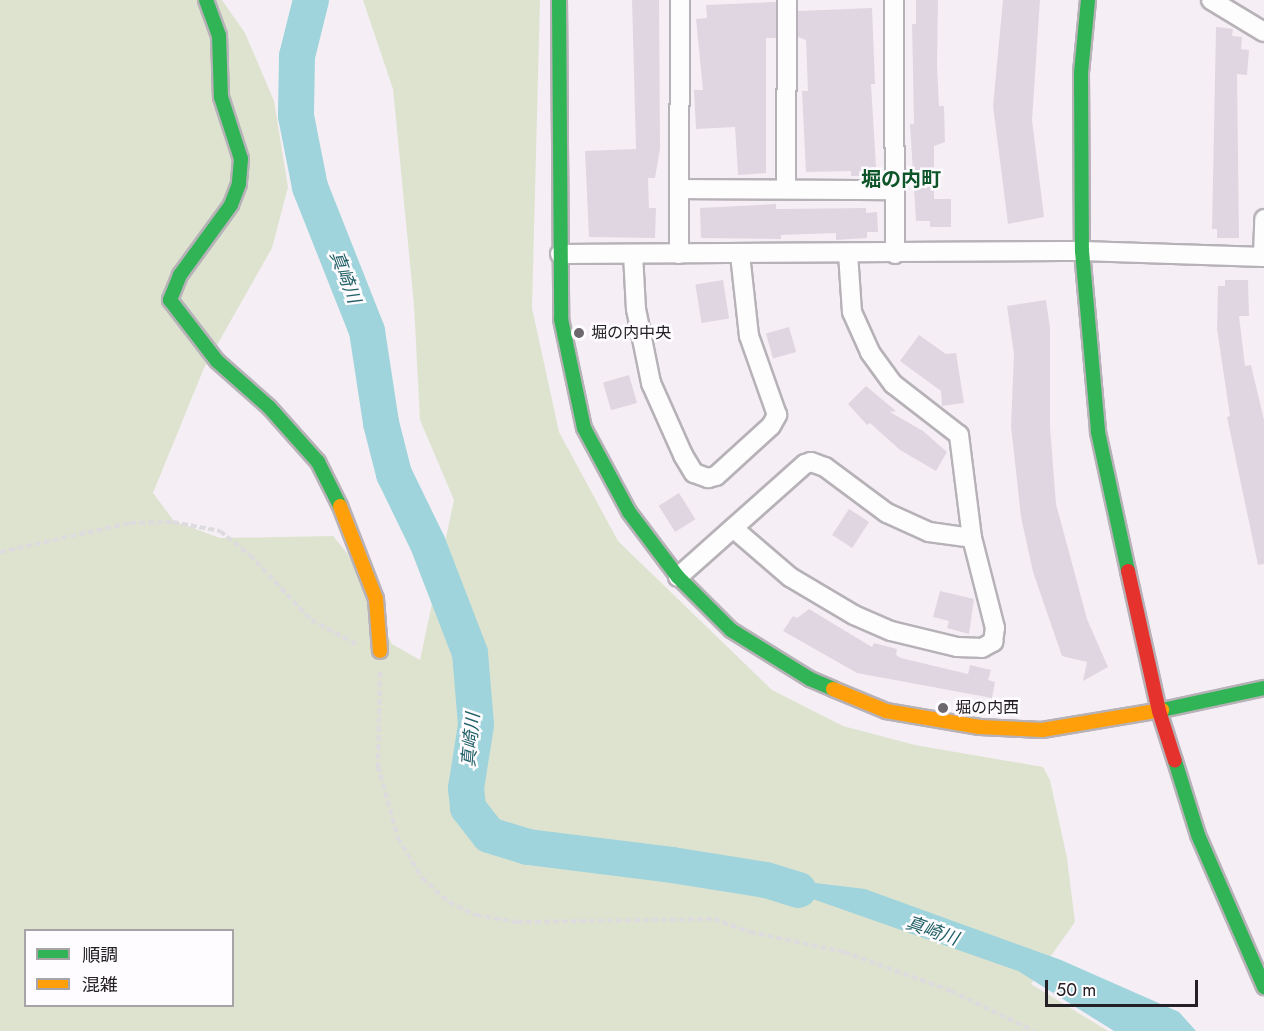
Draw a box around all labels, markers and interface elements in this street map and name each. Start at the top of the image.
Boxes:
district label: 堀の内町 [861,167,941,191]
water label: 真崎川 [325,248,365,306]
place label: 堀の内中央 [591,323,671,343]
marker: 堀の内中央 [572,326,586,340]
place label: 堀の内西 [955,698,1019,718]
marker: 堀の内西 [936,701,950,715]
water label: 真崎川 [458,712,484,768]
water label: 真崎川 [903,912,961,950]
legend [24,929,234,1007]
text: 順調 [82,942,118,968]
scale bar [1048,968,1201,1006]
text: 混雑 [82,972,118,998]
text: 50 m [1056,977,1096,1003]

